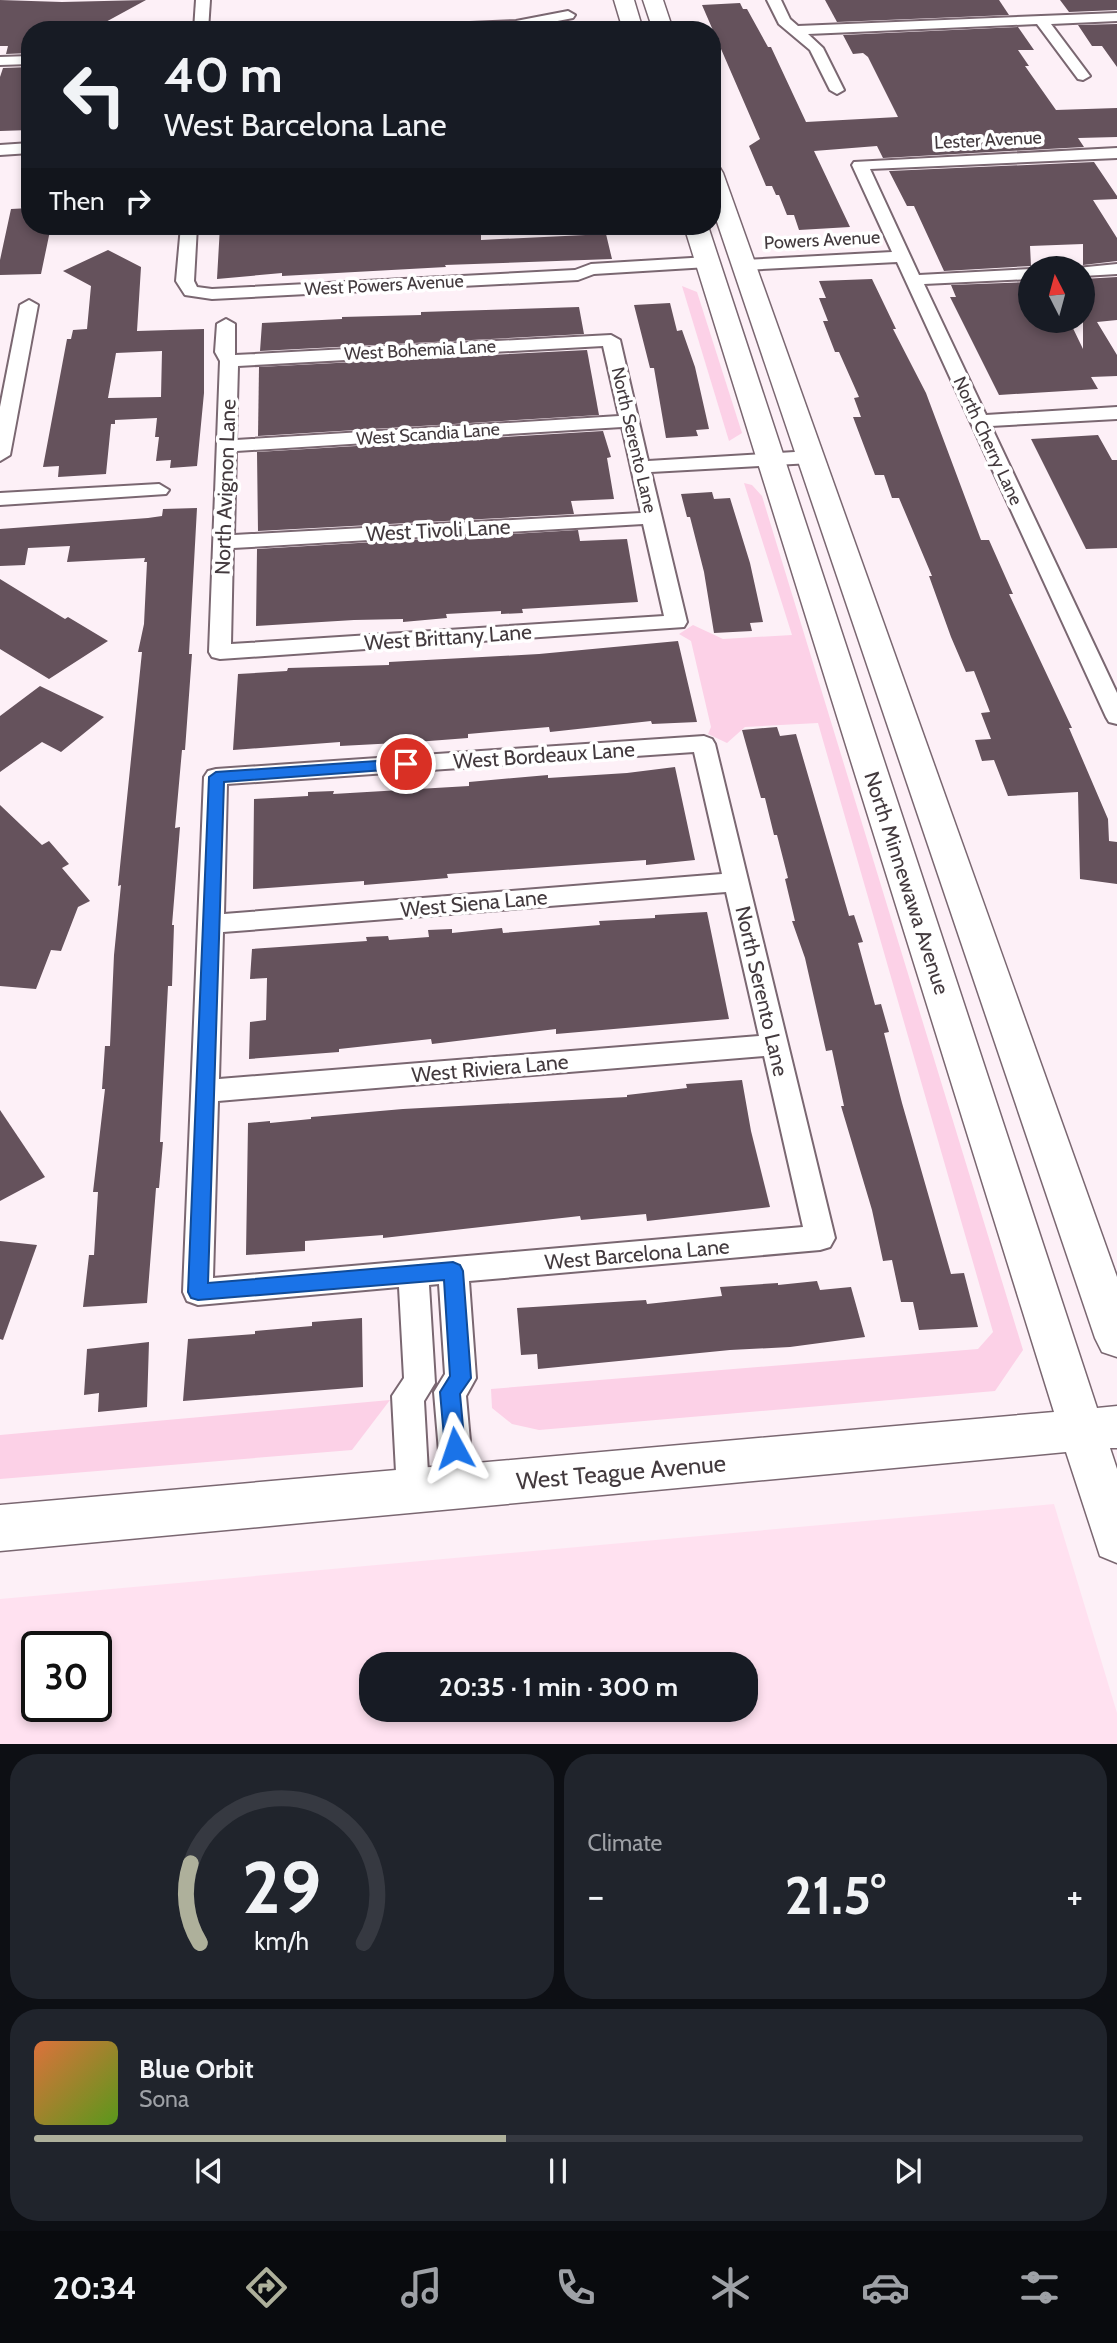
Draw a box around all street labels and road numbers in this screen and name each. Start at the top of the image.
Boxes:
street label: Lester Avenue [934,126,1042,154]
street label: Powers Avenue [763,226,881,254]
street label: West Powers Avenue [304,270,464,300]
street label: West Bohemia Lane [344,335,496,365]
street label: North Serento Lane [607,365,661,515]
street label: North Cherry Lane [949,373,1027,509]
street label: North Avignon Lane [209,398,241,575]
street label: West Scandia Lane [355,418,501,450]
street label: West Tivoli Lane [365,514,511,546]
street label: West Brittany Lane [363,619,533,655]
street label: West Bordeaux Lane [452,736,636,774]
street label: North Minnewawa Avenue [859,768,955,998]
street label: West Siena Lane [400,884,549,922]
street label: North Serento Lane [730,903,794,1079]
street label: West Riviera Lane [411,1049,570,1087]
street label: West Barcelona Lane [544,1233,731,1275]
street label: West Teague Avenue [515,1448,727,1496]

